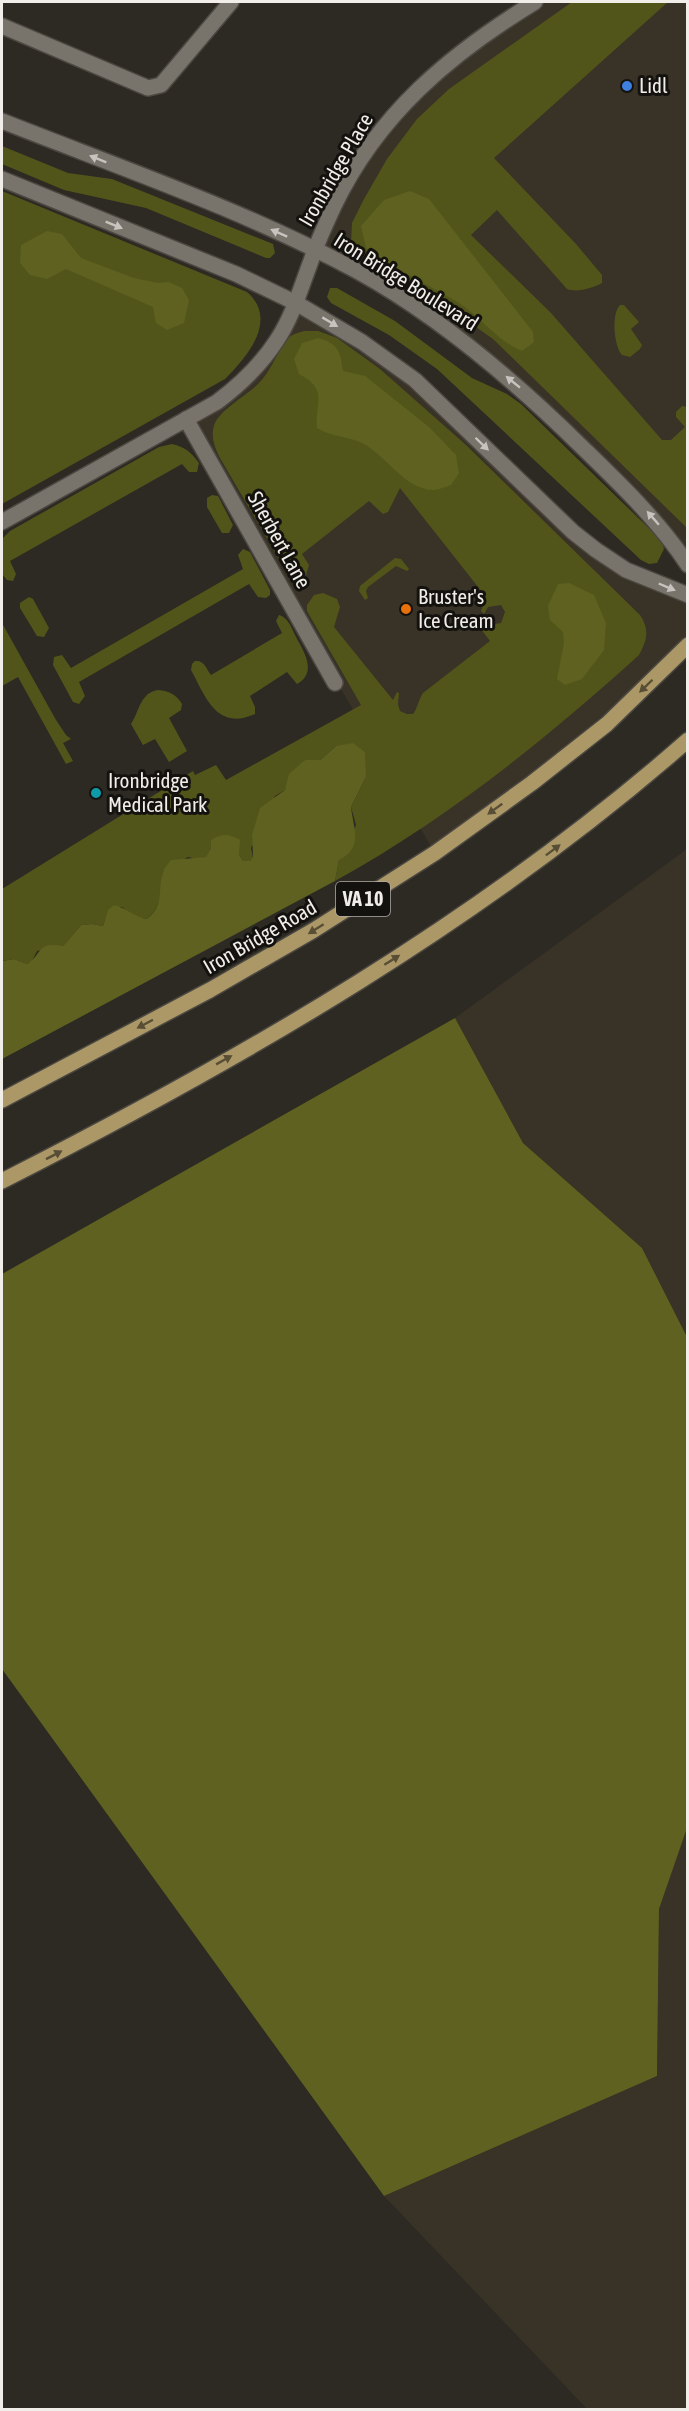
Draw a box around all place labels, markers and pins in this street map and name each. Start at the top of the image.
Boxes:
place label: Lidl [639,73,668,97]
marker: Lidl [620,79,634,93]
place label: Bruster's Ice Cream [418,584,494,632]
marker: Bruster's Ice Cream [399,602,413,616]
place label: Ironbridge Medical Park [108,768,207,816]
marker: Ironbridge Medical Park [89,786,103,800]

